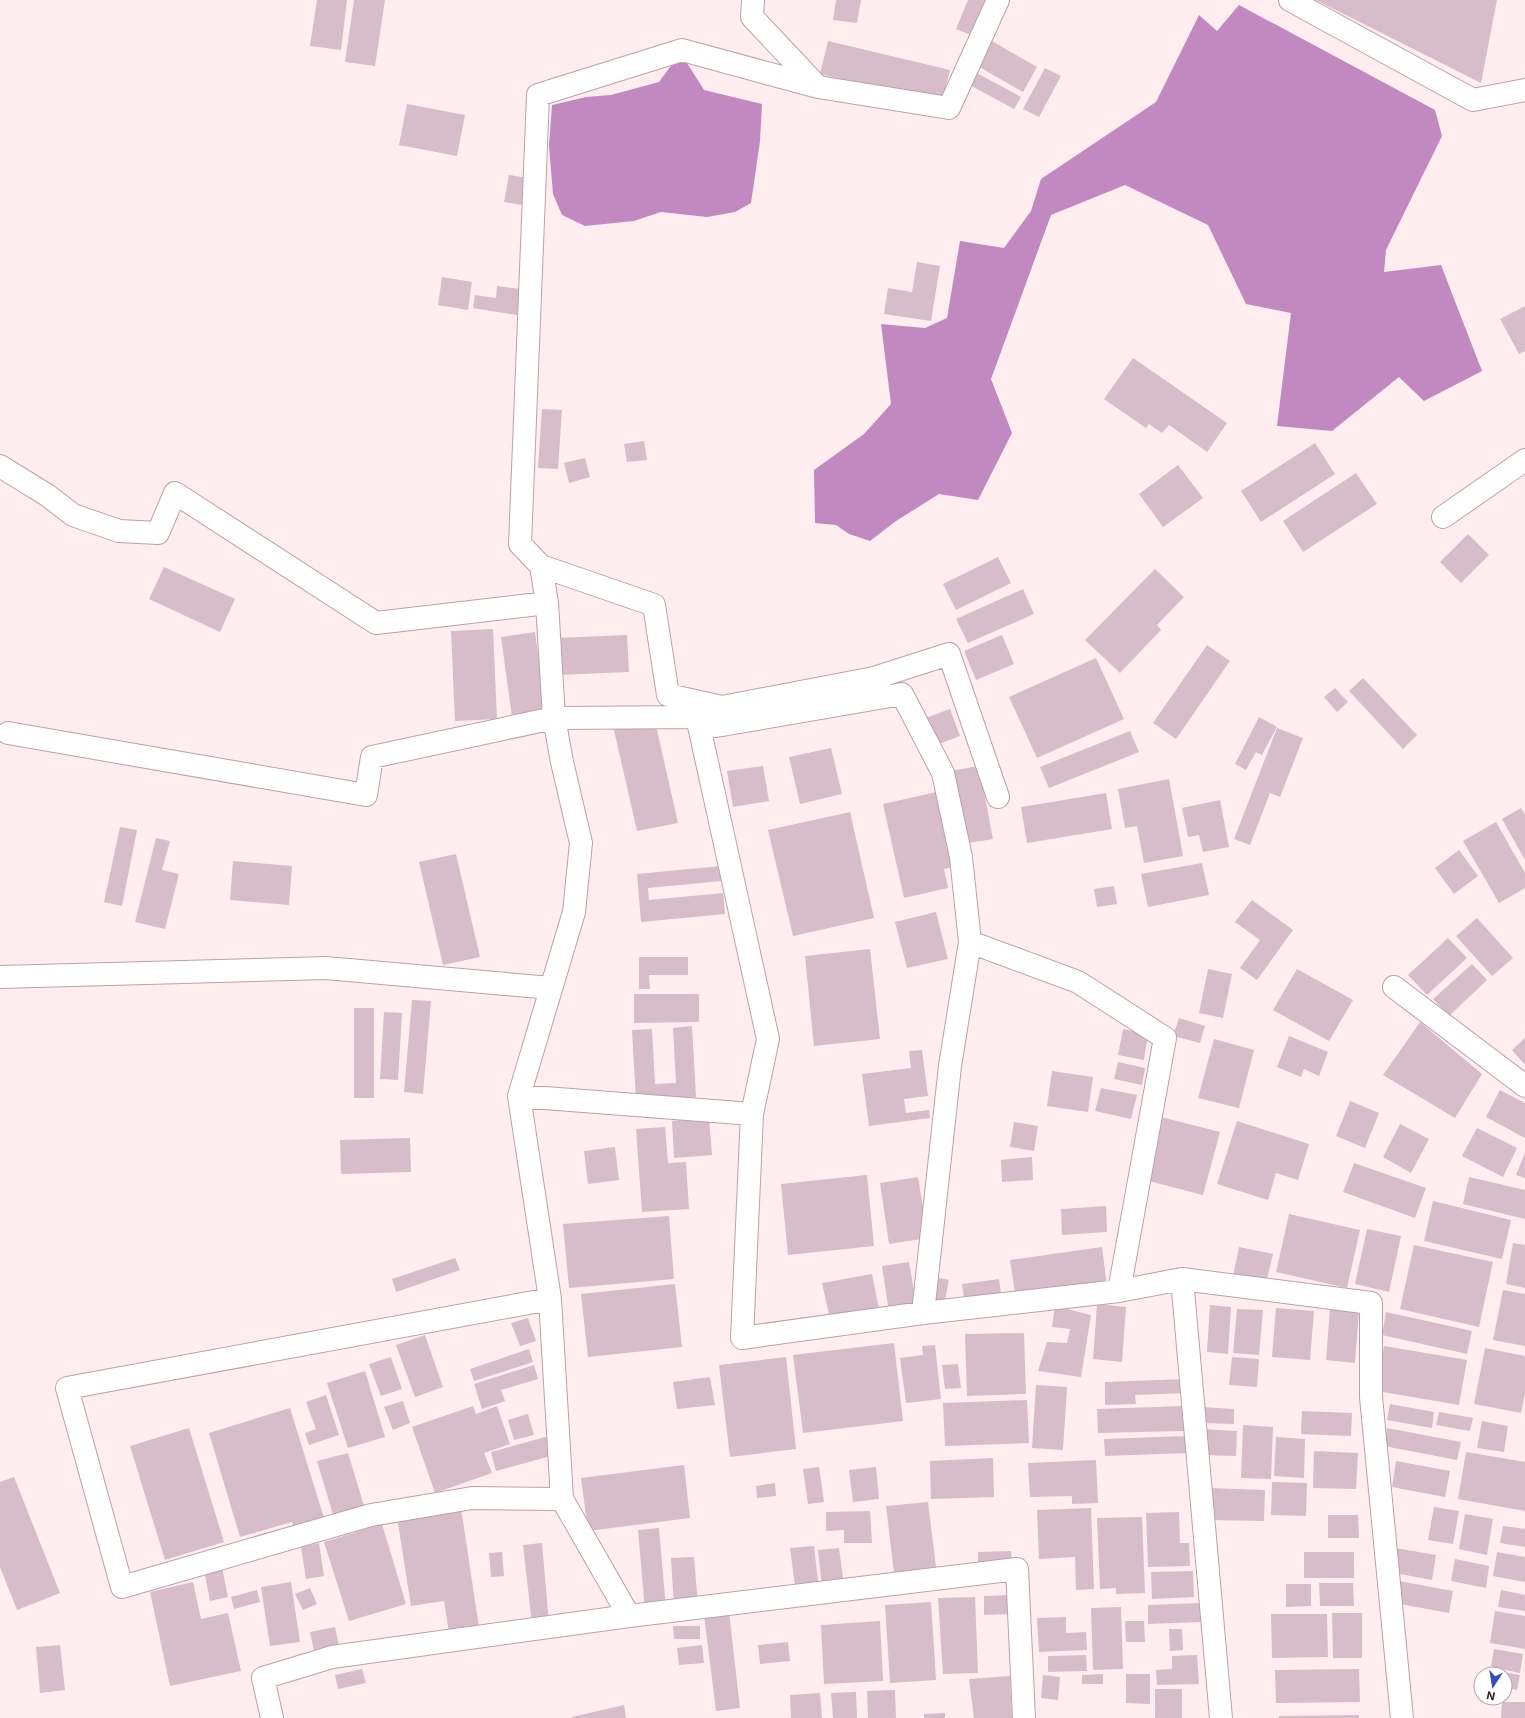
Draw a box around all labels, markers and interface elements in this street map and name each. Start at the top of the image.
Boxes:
north arrow [1473,1666,1513,1706]
text: N [1485,1688,1496,1704]

